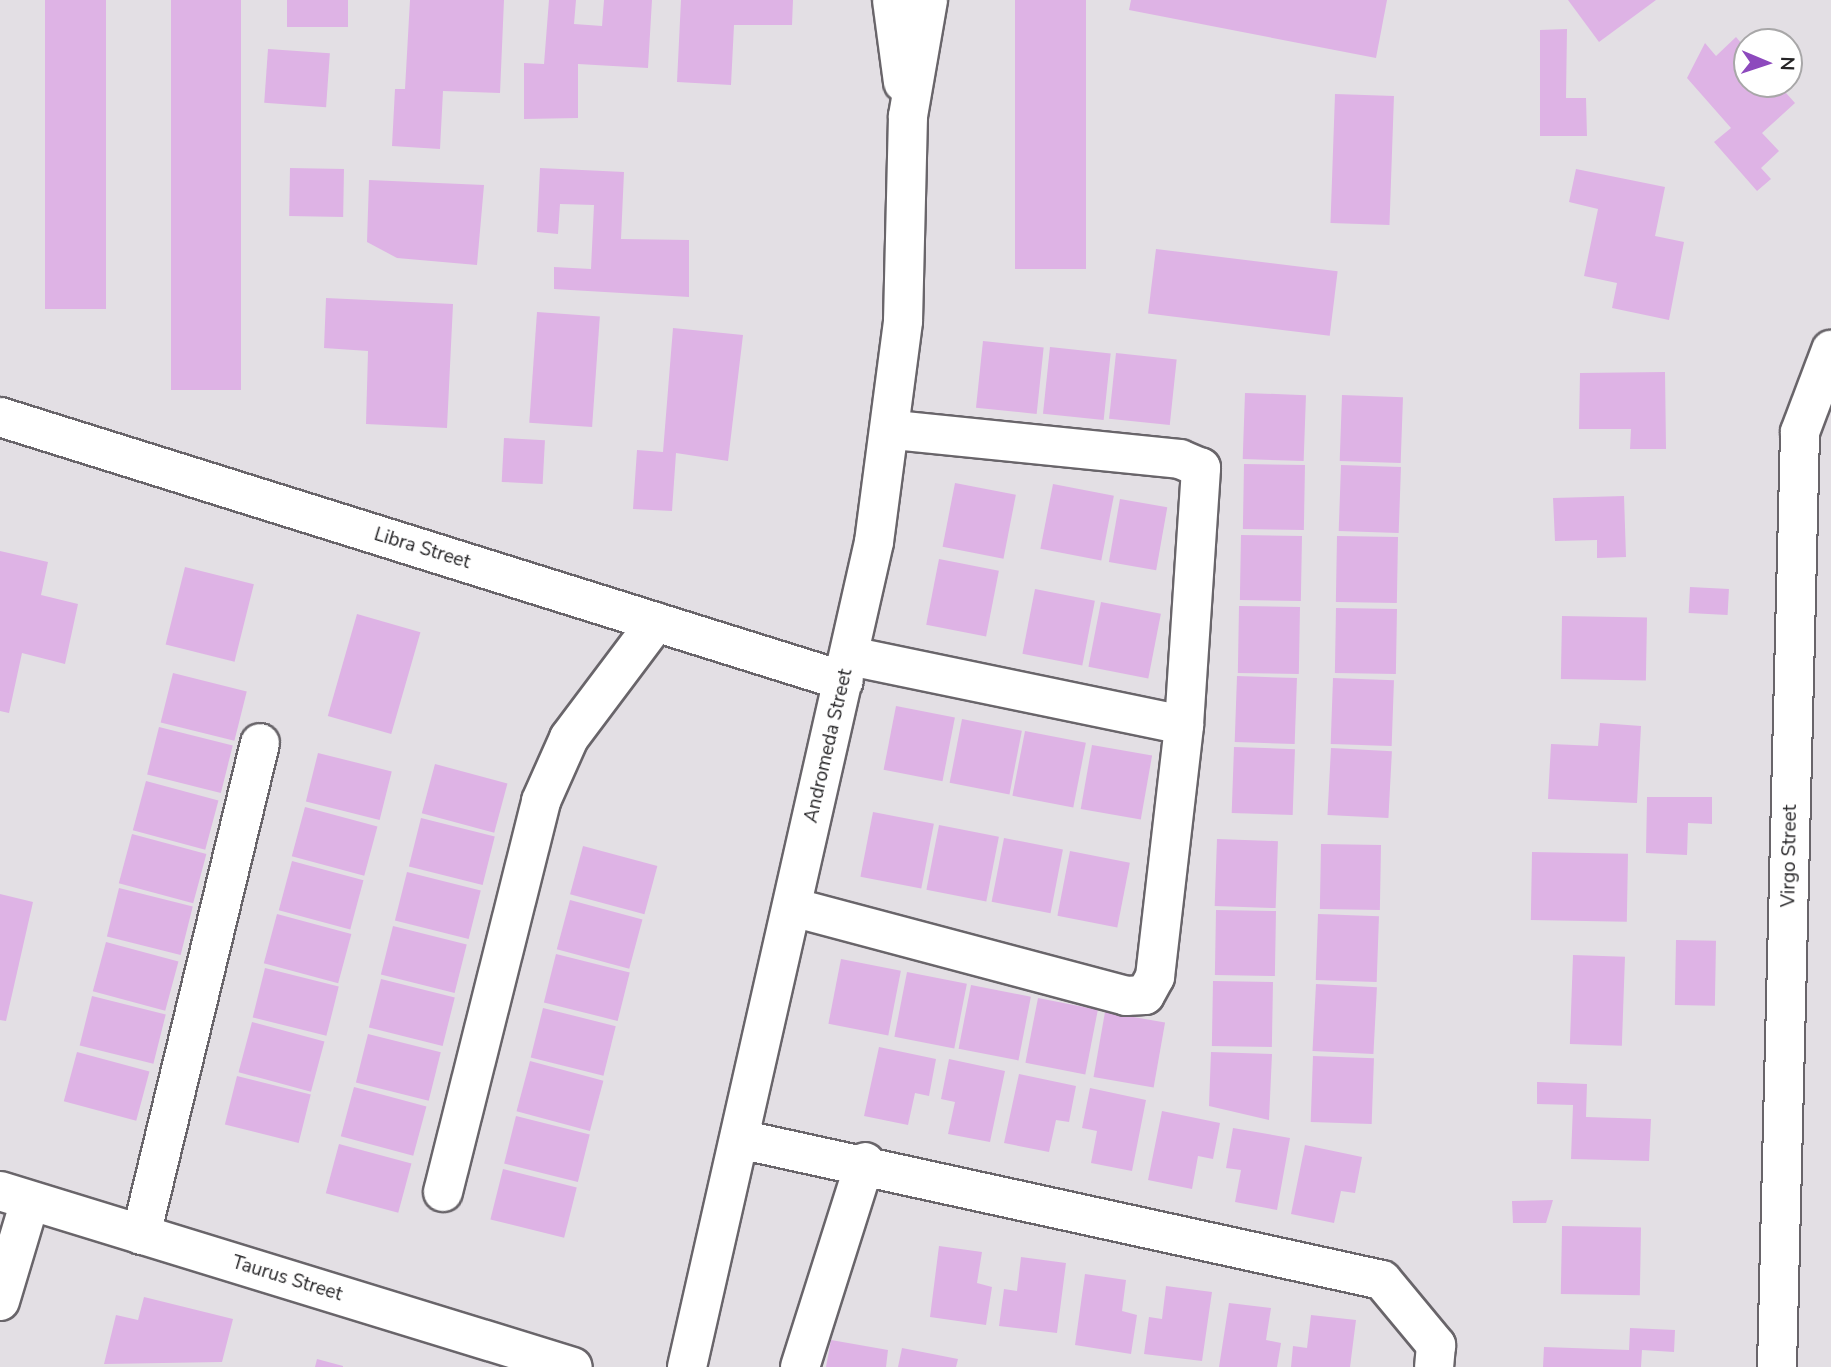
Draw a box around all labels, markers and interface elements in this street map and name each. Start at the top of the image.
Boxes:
north arrow [1733,28,1803,98]
text: N [1774,56,1800,71]
street label: Libra Street [371,524,473,574]
street label: Andromeda Street [800,667,858,825]
street label: Virgo Street [1778,805,1802,907]
street label: Taurus Street [229,1251,345,1307]

